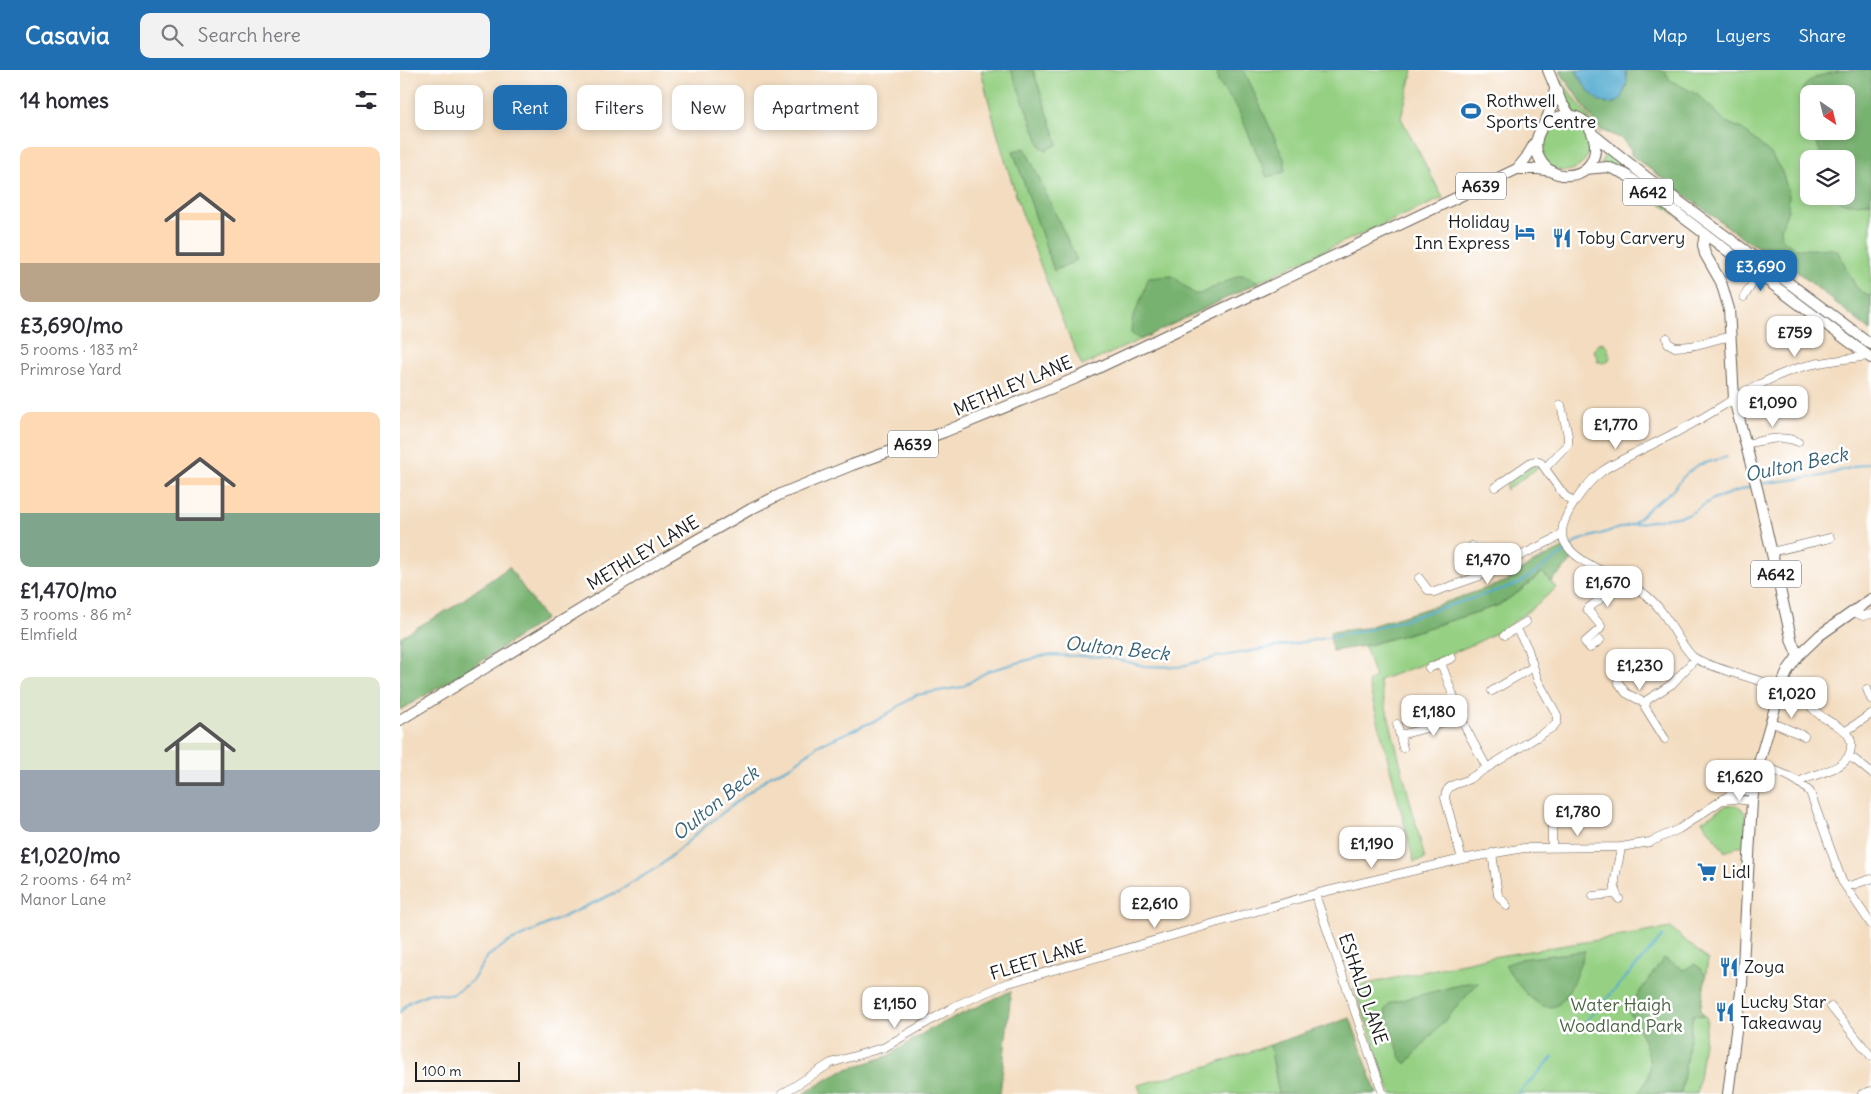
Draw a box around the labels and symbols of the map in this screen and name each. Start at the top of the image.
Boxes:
north arrow [1800,85,1855,140]
place label: Rothwell Sports Centre [1486,89,1596,133]
sports icon: Rothwell Sports Centre [1460,100,1482,122]
road number: A639 [1456,172,1506,200]
road number: A642 [1623,178,1673,206]
place label: Holiday Inn Express [1415,210,1510,254]
hotel icon: Holiday Inn Express [1514,221,1536,243]
place label: Toby Carvery [1577,226,1685,249]
restaurant icon: Toby Carvery [1551,227,1573,249]
pin: £3,690 [1720,250,1802,292]
pin: £759 [1765,316,1825,358]
street label: METHLEY LANE [950,350,1076,421]
pin: £1,090 [1732,386,1814,428]
pin: £1,770 [1575,408,1657,450]
road number: A639 [888,430,938,458]
water label: Oulton Beck [1742,441,1851,487]
street label: METHLEY LANE [583,510,703,595]
pin: £1,470 [1447,542,1529,585]
road number: A642 [1751,560,1801,588]
pin: £1,670 [1567,566,1649,608]
water label: Oulton Beck [1064,631,1172,666]
pin: £1,230 [1599,648,1681,691]
pin: £1,020 [1751,676,1833,719]
pin: £1,180 [1393,694,1475,737]
water label: Oulton Beck [667,760,764,845]
pin: £1,620 [1699,760,1781,802]
pin: £1,780 [1537,794,1619,837]
pin: £1,190 [1331,826,1413,869]
place label: Lidl [1722,860,1750,883]
supermarket icon: Lidl [1696,861,1718,883]
pin: £2,610 [1114,886,1196,929]
street label: ESHALD LANE [1334,930,1393,1047]
street label: FLEET LANE [987,934,1089,985]
place label: Zoya [1744,955,1784,978]
restaurant icon: Zoya [1718,956,1740,978]
pin: £1,150 [854,986,936,1029]
place label: Lucky Star Takeaway [1740,990,1827,1034]
park label: Water Haigh Woodland Park [1559,993,1683,1037]
restaurant icon: Lucky Star Takeaway [1714,1001,1736,1023]
scale bar [415,1059,520,1082]

